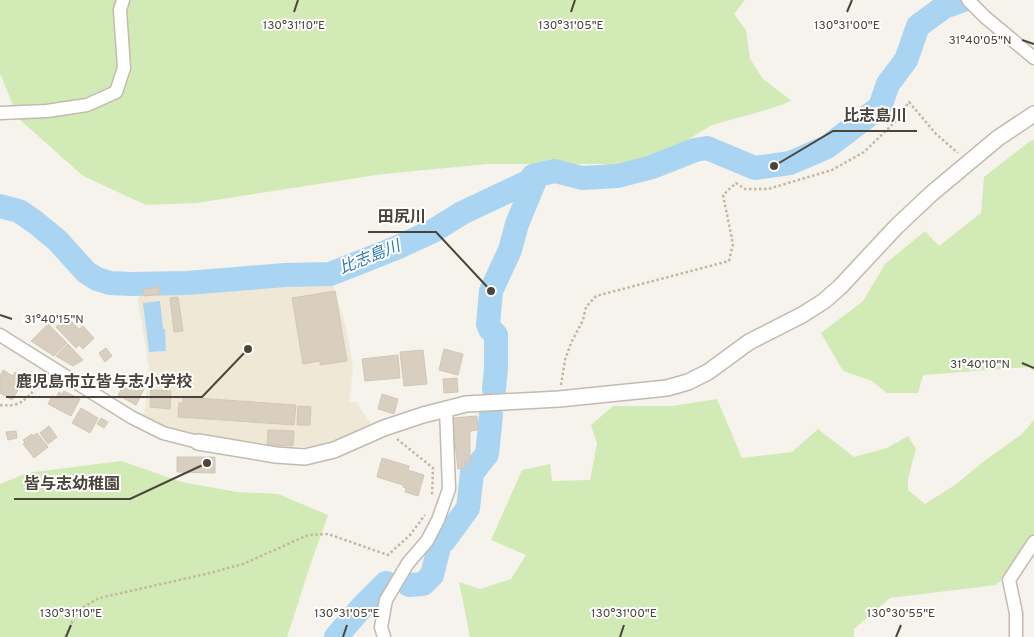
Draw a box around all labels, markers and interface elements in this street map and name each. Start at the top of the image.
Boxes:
text: 130°31'10"E [263,18,325,34]
text: 130°31'05"E [538,18,604,34]
text: 130°31'00"E [814,18,880,34]
text: 31°40'05"N [949,33,1011,49]
callout: 比志島川 [833,100,917,131]
text: 比志島川 [843,107,907,127]
callout: 田尻川 [368,201,436,232]
text: 田尻川 [378,208,426,228]
water label: 比志島川 [337,236,405,279]
text: 31°40'15"N [24,312,84,328]
text: 31°40'10"N [950,357,1010,373]
callout: 鹿児島市立皆与志小学校 [6,366,202,397]
text: 鹿児島市立皆与志小学校 [16,373,192,393]
callout: 皆与志幼稚園 [14,468,130,499]
text: 皆与志幼稚園 [24,475,120,495]
text: 130°31'10"E [40,606,102,622]
text: 130°31'05"E [314,606,380,622]
text: 130°31'00"E [591,606,657,622]
text: 130°30'55"E [867,606,935,622]

